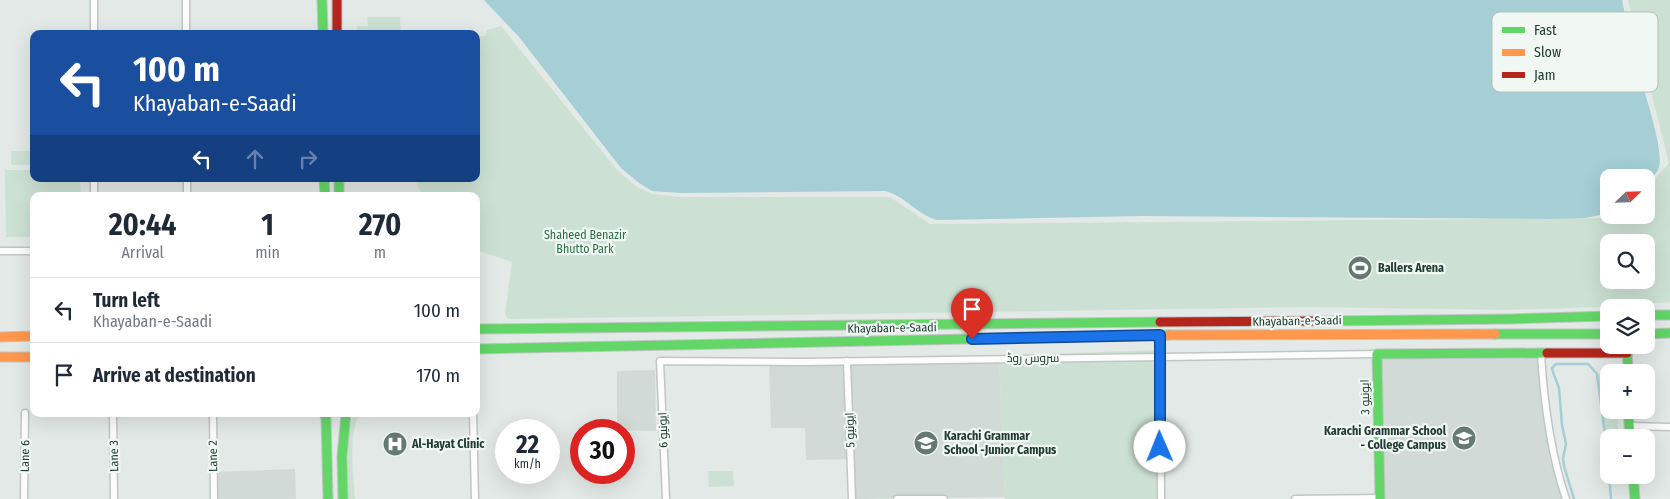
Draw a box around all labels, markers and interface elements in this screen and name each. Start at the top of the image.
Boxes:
legend [1492,12,1658,92]
text: Fast [1534,22,1557,39]
text: Slow [1534,44,1561,61]
text: 100 m [133,48,220,90]
icon: left [50,50,115,115]
text: Jam [1534,67,1555,84]
text: Khayaban-e-Saadi [133,90,297,117]
icon: left [188,145,216,173]
icon: ahead [241,145,269,173]
icon: right [294,145,322,173]
north arrow [1600,169,1655,224]
map controls [1600,169,1655,484]
text: 20:44 [109,207,177,243]
text: 1 [261,207,274,243]
text: 270 [359,207,401,243]
park label: Shaheed Benazir Bhutto Park [544,228,627,256]
button: search [1600,234,1655,289]
text: Arrival [121,243,164,262]
text: min [255,243,280,262]
text: m [374,243,386,262]
sports icon: Ballers Arena [1347,255,1373,281]
place label: Ballers Arena [1378,261,1444,275]
pin [951,288,993,339]
text: Turn left [93,289,160,312]
icon: arrive [958,295,986,323]
icon: left [50,296,78,324]
text: 100 m [414,299,460,322]
button: layers [1600,299,1655,354]
text: Khayaban-e-Saadi [93,312,212,331]
street label: Khayaban-e-Saadi [1252,313,1342,329]
street label: Khayaban-e-Saadi [847,320,937,336]
street label: سروس روڈ [1007,351,1059,365]
icon: arrive [50,361,78,389]
text: Arrive at destination [93,364,256,387]
text: 170 m [416,364,460,387]
button: + [1600,364,1655,419]
street label: ایونیو 3 [1358,379,1372,415]
street label: ایونیو 6 [655,412,671,448]
street label: ایونیو 5 [842,412,858,448]
speed limit sign: 30 [570,419,635,484]
position arrow [1133,420,1185,472]
place label: Karachi Grammar School - College Campus [1324,424,1447,452]
school or university icon: Karachi Grammar School - College Campus [1451,425,1477,451]
place label: Karachi Grammar School -Junior Campus [944,429,1057,457]
button: − [1600,429,1655,484]
text: 22 [516,430,539,460]
school or university icon: Karachi Grammar School -Junior Campus [913,430,939,456]
hospital icon: Al-Hayat Clinic [382,431,408,457]
place label: Al-Hayat Clinic [411,437,485,451]
street label: Lane 6 [18,440,32,472]
street label: Lane 3 [107,440,121,472]
street label: Lane 2 [206,440,220,472]
text: km/h [514,457,541,471]

